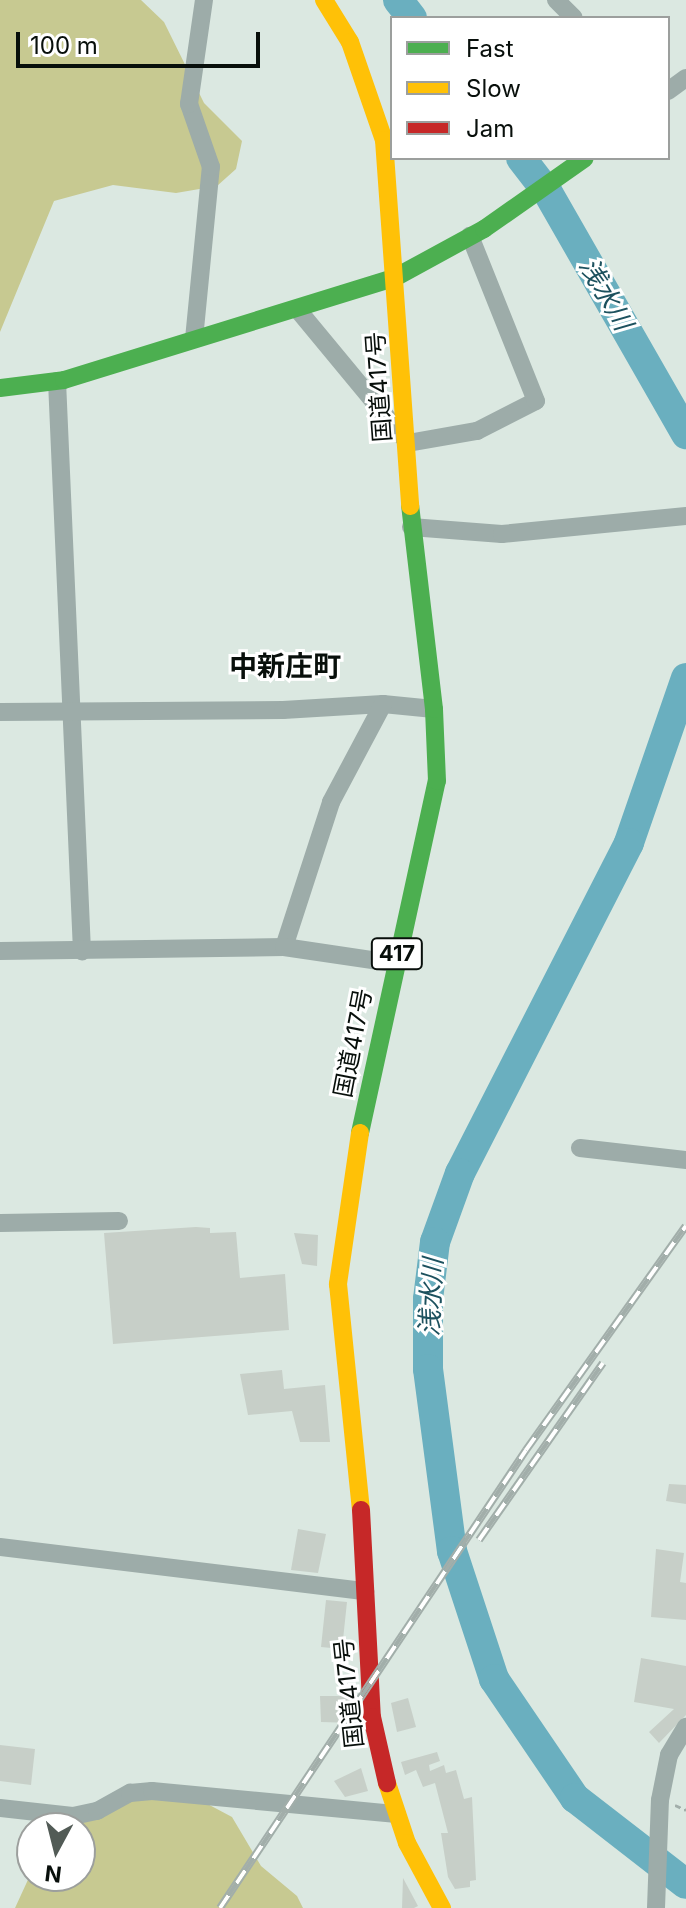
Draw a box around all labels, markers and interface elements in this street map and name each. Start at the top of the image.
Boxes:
scale bar [20,16,264,66]
legend [390,16,670,160]
text: 100 m [30,31,98,60]
text: Fast [466,34,514,63]
text: Slow [466,74,521,103]
text: Jam [466,114,514,143]
water label: 浅水川 [573,252,639,336]
street label: 国道417号 [361,331,397,443]
district label: 中新庄町 [229,649,341,683]
road number: 417 [369,936,425,972]
street label: 国道417号 [328,986,378,1100]
water label: 浅水川 [413,1257,449,1337]
street label: 国道417号 [329,1637,369,1749]
north arrow [16,1812,96,1892]
text: N [43,1860,63,1888]

